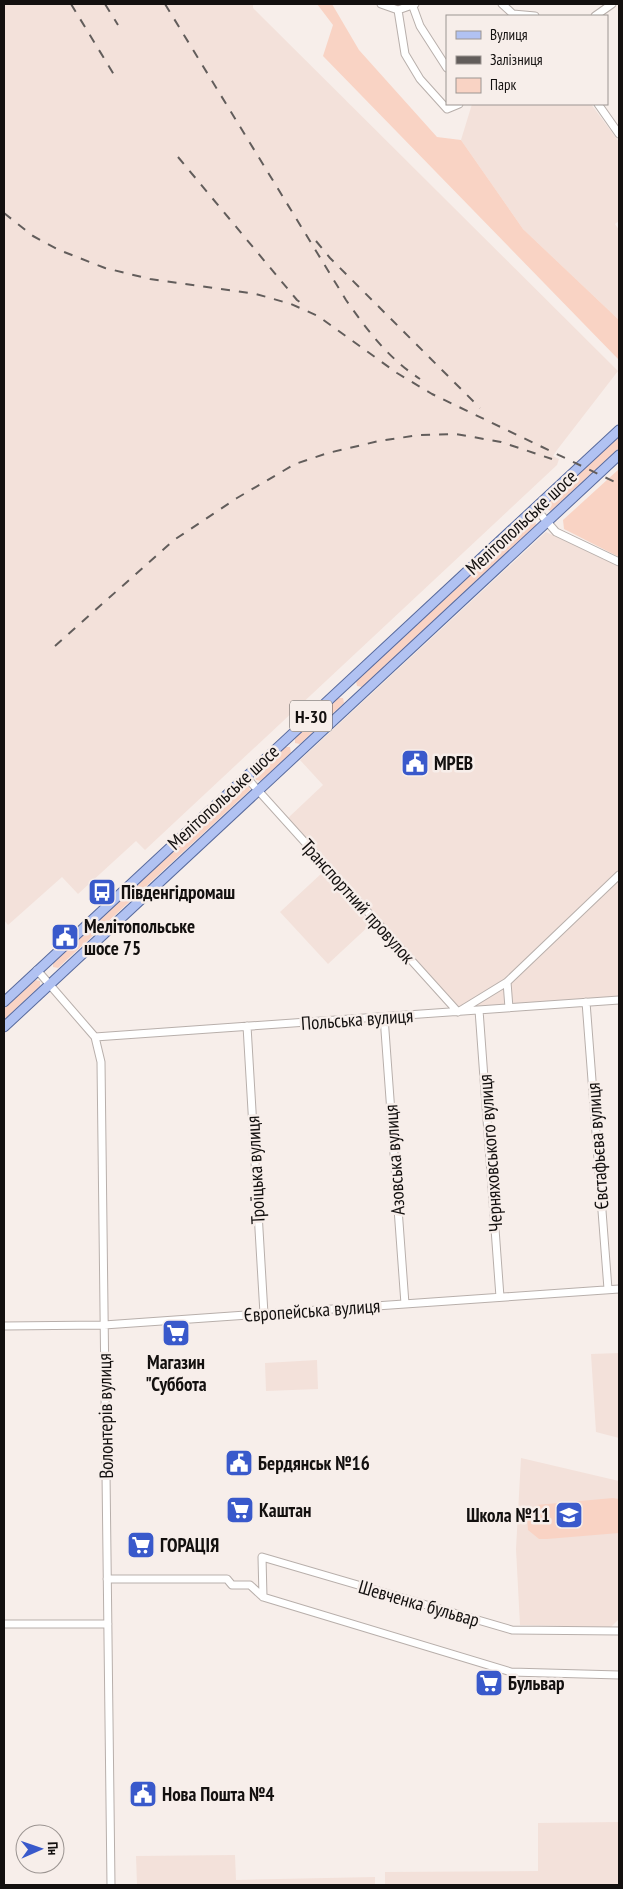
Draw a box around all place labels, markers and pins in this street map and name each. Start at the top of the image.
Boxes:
public building icon: МРЕВ [400,748,430,778]
place label: МРЕВ [434,751,473,775]
bus stop icon: Південгідромаш [87,877,117,907]
place label: Південгідромаш [121,880,235,904]
place label: Мелітопольське шосе 75 [84,914,195,960]
public building icon: Мелітопольське шосе 75 [50,922,80,952]
supermarket icon: Магазин "Суббота [161,1318,191,1348]
place label: Магазин "Суббота [145,1350,207,1396]
public building icon: Бердянськ №16 [224,1448,254,1478]
place label: Бердянськ №16 [258,1451,370,1475]
supermarket icon: Каштан [225,1495,255,1525]
place label: Каштан [259,1498,311,1522]
school or university icon: Школа №11 [554,1500,584,1530]
place label: Школа №11 [466,1503,550,1527]
supermarket icon: ГОРАЦІЯ [126,1530,156,1560]
place label: ГОРАЦІЯ [160,1533,219,1557]
supermarket icon: Бульвар [474,1668,504,1698]
place label: Бульвар [508,1671,565,1695]
public building icon: Нова Пошта №4 [128,1779,158,1809]
place label: Нова Пошта №4 [162,1782,274,1806]

